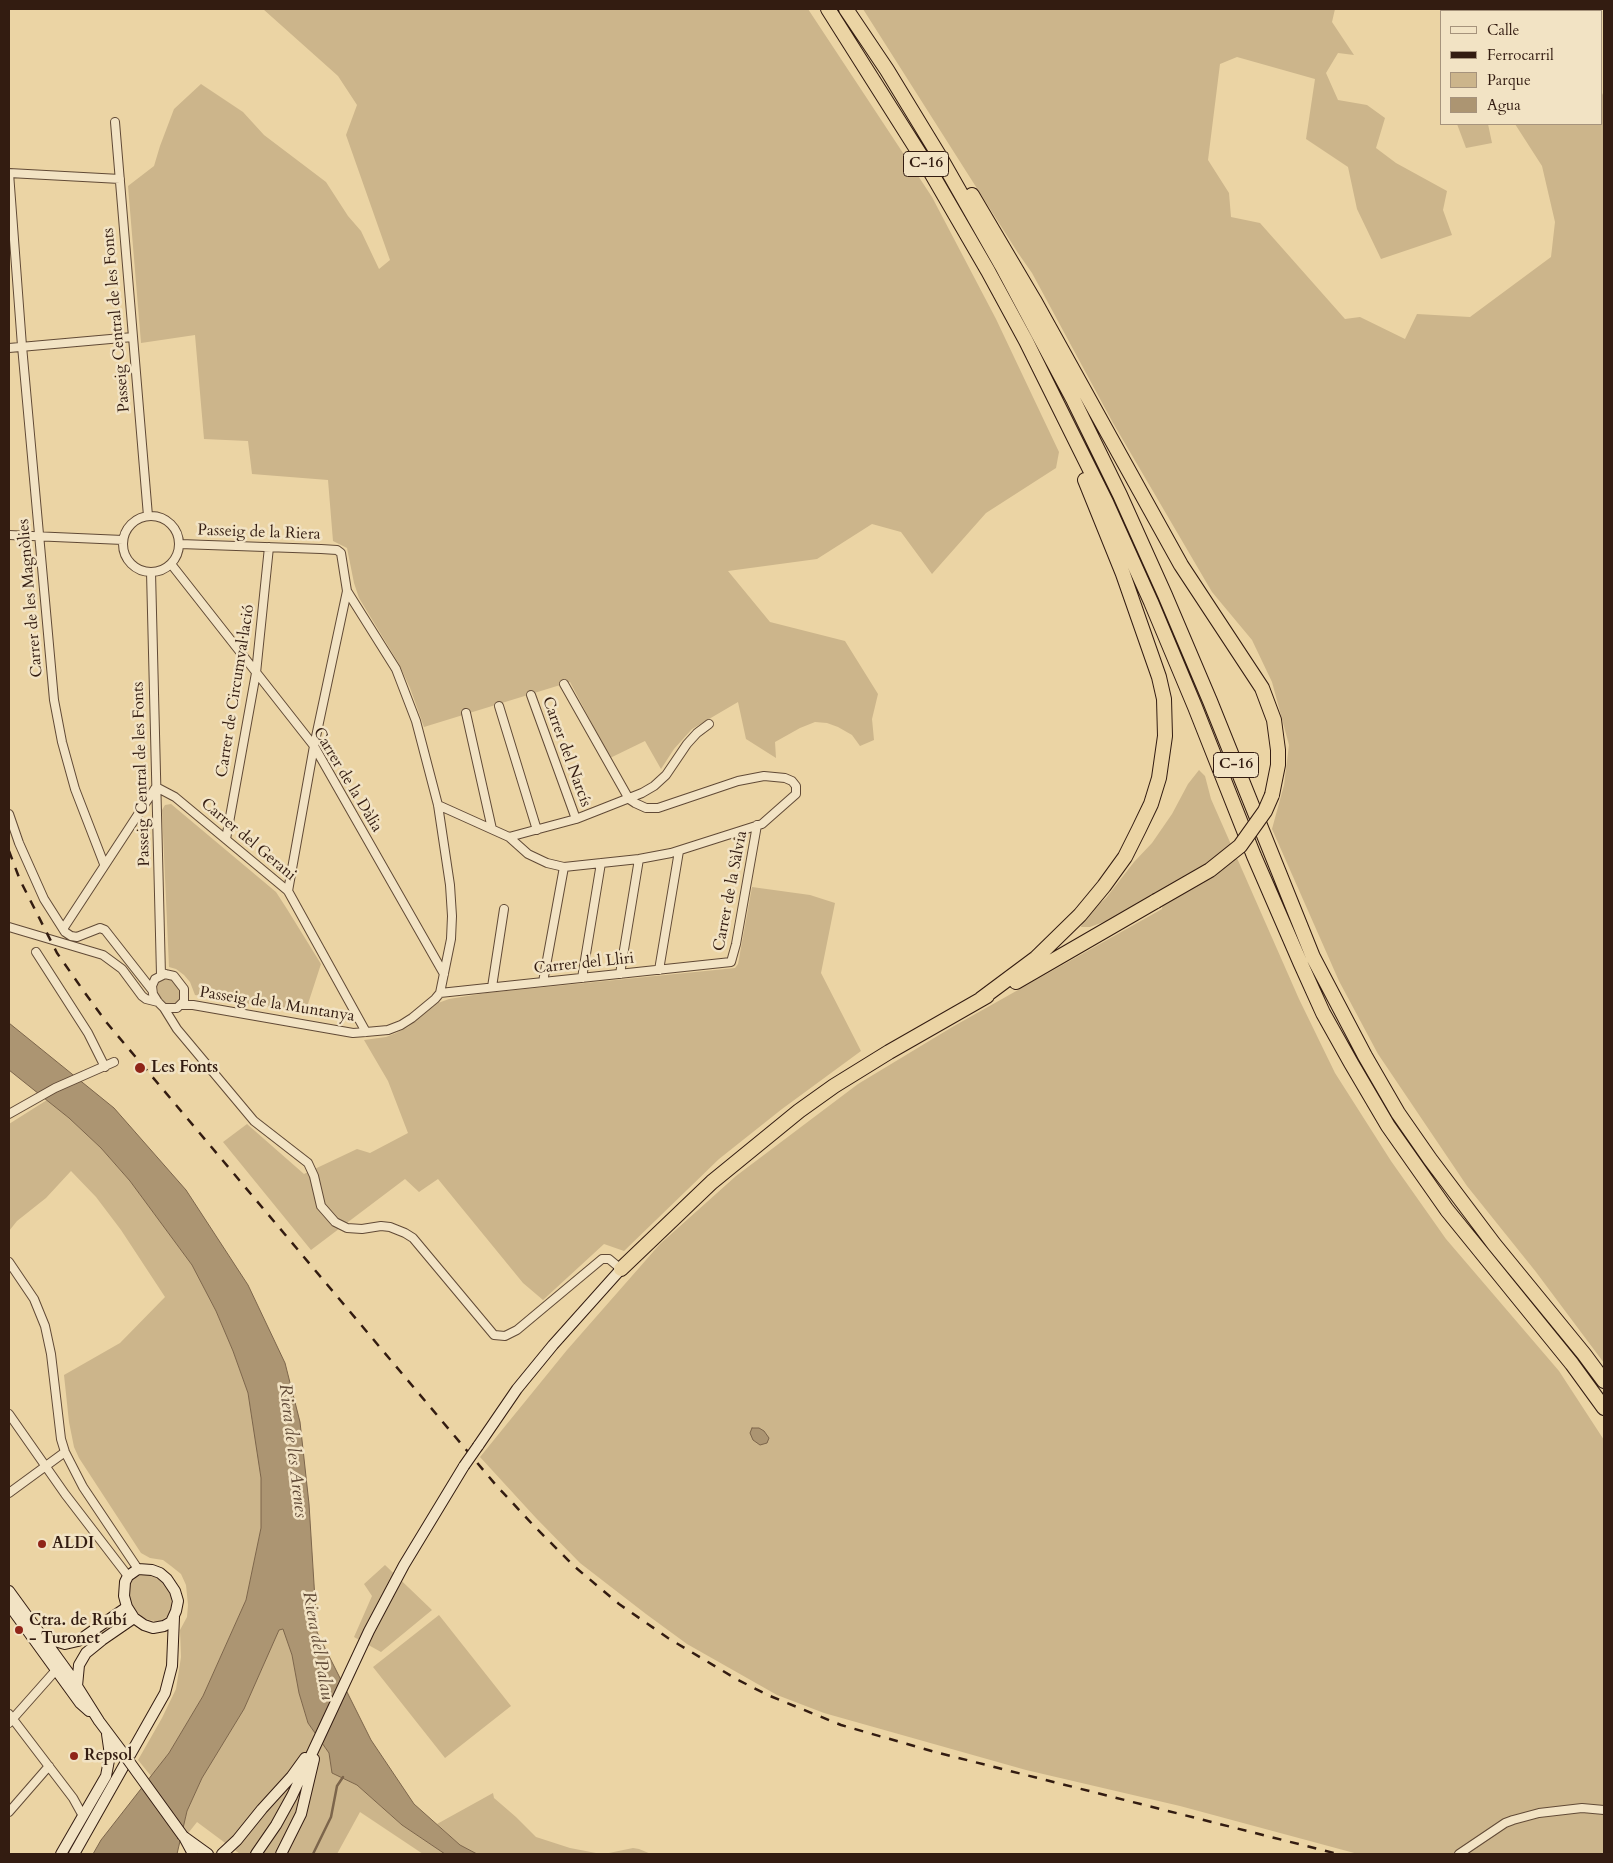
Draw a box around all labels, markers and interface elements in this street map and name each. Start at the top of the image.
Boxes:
legend [1440,10,1603,125]
text: Calle [1487,20,1519,40]
text: Ferrocarril [1487,45,1554,65]
text: Parque [1487,70,1531,90]
text: Agua [1487,95,1521,115]
road number: C-16 [904,152,948,176]
street label: Passeig Central de les Fonts [99,227,135,413]
street label: Carrer de les Magnòlies [15,518,47,678]
street label: Passeig de la Riera [197,521,321,545]
street label: Carrer de Circumval·lació [213,603,259,779]
street label: Passeig Central de les Fonts [129,681,155,867]
street label: Carrer del Narcís [537,694,595,810]
street label: Carrer de la Dàlia [308,724,386,836]
road number: C-16 [1214,752,1258,778]
street label: Carrer del Gerani [196,795,300,885]
street label: Carrer de la Sàlvia [710,829,752,953]
street label: Carrer del Lliri [533,949,635,979]
street label: Passeig de la Muntanya [198,983,356,1027]
place label: Les Fonts [151,1058,218,1078]
marker: Les Fonts [133,1061,147,1075]
water label: Riera de les Arenes [273,1383,311,1519]
place label: ALDI [52,1534,94,1554]
marker: ALDI [36,1538,48,1550]
water label: Riera del Palau [297,1590,337,1702]
place label: Ctra. de Rubí - Turonet [29,1611,127,1649]
marker: Ctra. de Rubí - Turonet [13,1624,25,1636]
place label: Repsol [84,1746,132,1766]
marker: Repsol [68,1750,80,1762]

